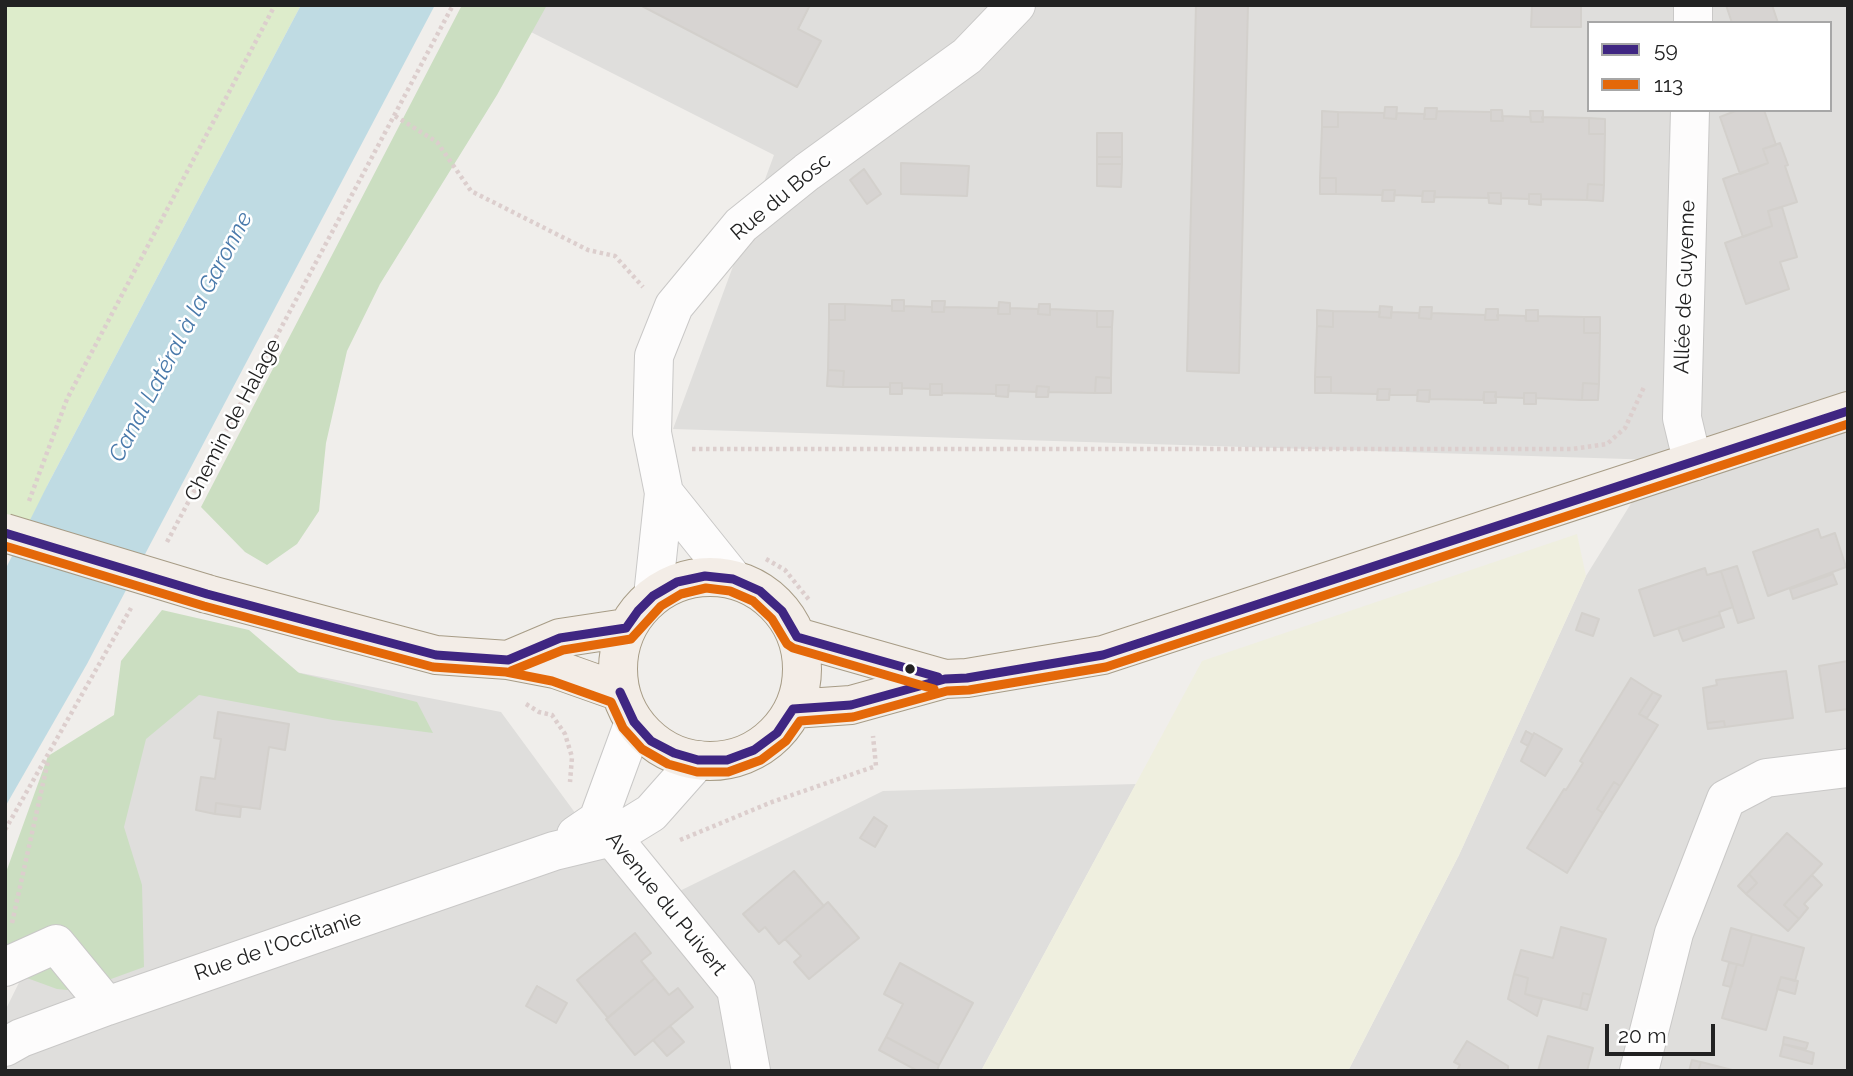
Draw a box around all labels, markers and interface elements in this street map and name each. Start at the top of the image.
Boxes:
legend [1587,21,1832,112]
text: 59 [1654,37,1678,62]
text: 113 [1654,72,1683,97]
street label: Rue du Bosc [726,148,836,246]
street label: Allée de Guyenne [1669,200,1701,374]
water label: Canal Latéral à la Garonne [103,207,259,467]
street label: Chemin de Halage [180,334,286,506]
unlabelled marker [903,662,917,676]
street label: Avenue du Puivert [600,827,732,981]
street label: Rue de l'Occitanie [191,906,365,986]
scale bar [1608,1010,1718,1054]
text: 20 m [1618,1023,1666,1048]

